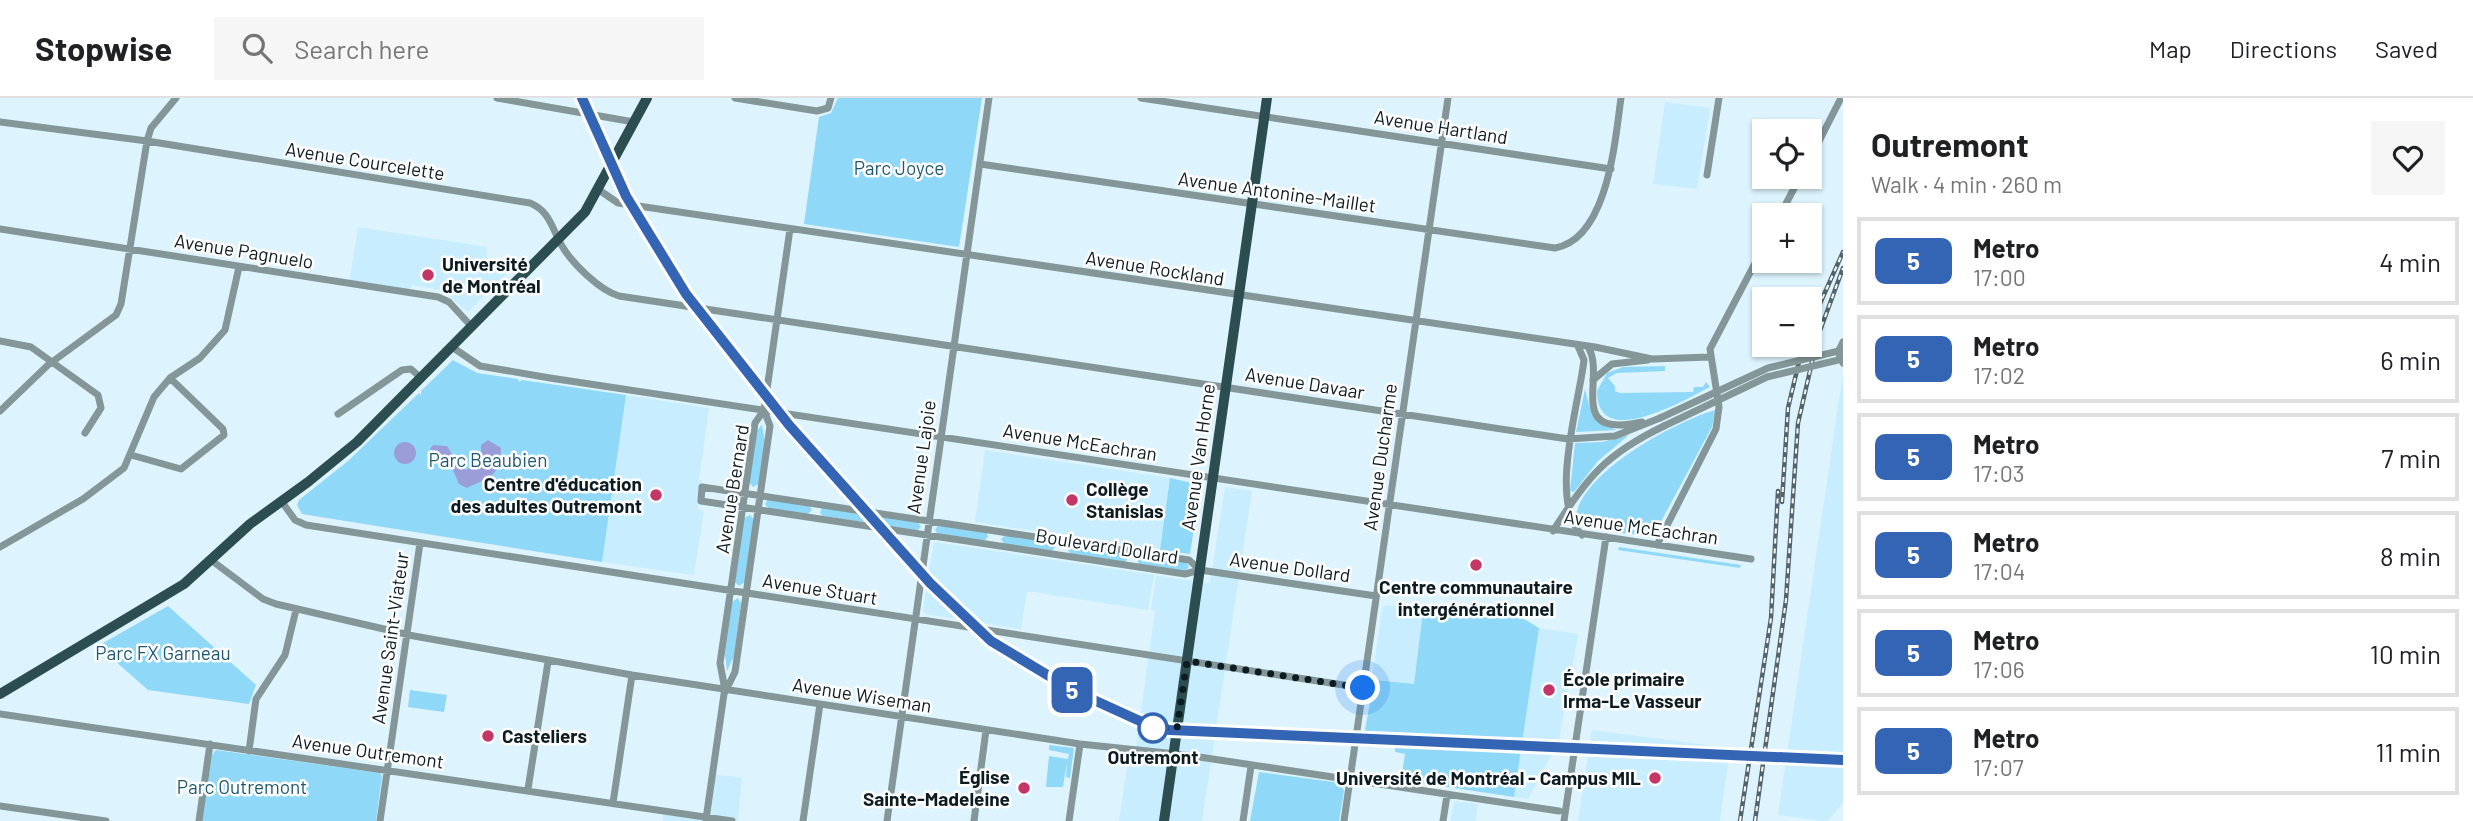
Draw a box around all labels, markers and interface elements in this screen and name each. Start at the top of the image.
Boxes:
search box [214,17,704,80]
text: Stopwise [35,28,172,68]
icon: search [238,29,276,67]
text: Search here [294,33,429,64]
text: Map [2149,34,2192,63]
text: Directions [2230,34,2337,63]
text: Saved [2375,34,2438,63]
street label: Avenue Hartland [1373,105,1510,148]
map controls [1752,119,1822,357]
button: locate [1752,119,1822,189]
button: heart [2371,121,2445,195]
text: Outremont [1871,124,2029,164]
street label: Avenue Courcelette [284,137,446,184]
park label: Parc Joyce [854,156,944,179]
street label: Avenue Antonine-Maillet [1177,166,1377,217]
text: Walk · 4 min · 260 m [1871,170,2062,198]
button: + [1752,203,1822,273]
street label: Avenue Pagnuelo [173,228,315,273]
text: Metro [1973,232,2039,263]
street label: Avenue Rockland [1084,245,1226,290]
text: 5 [1907,246,1920,275]
text: 4 min [2379,246,2441,277]
place label: Université de Montréal [442,252,541,297]
text: 17:00 [1973,263,2026,291]
marker: Université de Montréal [420,267,436,283]
button: − [1752,287,1822,357]
text: Metro [1973,330,2039,361]
text: 5 [1907,344,1920,373]
text: 6 min [2380,344,2441,375]
text: 17:02 [1973,361,2025,389]
street label: Avenue Davaar [1244,362,1366,403]
street label: Avenue Van Horne [1176,382,1219,532]
street label: Avenue Ducharme [1358,382,1401,532]
street label: Avenue Lajoie [901,399,940,515]
street label: Avenue McEachran [1001,418,1159,465]
street label: Avenue Bernard [710,423,753,555]
text: Metro [1973,428,2039,459]
text: 5 [1907,442,1920,471]
text: 7 min [2381,442,2441,473]
park label: Parc Beaubien [429,448,547,471]
text: 17:03 [1973,459,2025,487]
place label: Centre d'éducation des adultes Outremont [450,472,642,517]
place label: Collège Stanislas [1086,477,1164,522]
marker: Centre d'éducation des adultes Outremont [648,487,664,503]
marker: Collège Stanislas [1064,492,1080,508]
street label: Avenue McEachran [1562,504,1720,549]
street label: Boulevard Dollard [1034,523,1180,568]
text: Metro [1973,526,2039,557]
text: 5 [1907,540,1920,569]
text: 8 min [2380,540,2441,571]
street label: Avenue Dollard [1228,547,1352,586]
street label: Avenue Saint-Viateur [366,550,413,726]
marker: Centre communautaire intergénérationnel [1468,557,1484,573]
text: 17:04 [1973,557,2025,585]
street label: Avenue Stuart [761,568,879,609]
place label: Centre communautaire intergénérationnel [1379,575,1573,620]
text: Metro [1973,624,2039,655]
text: 5 [1907,638,1920,667]
text: 10 min [2370,638,2441,669]
park label: Parc FX Garneau [95,641,231,664]
text: 17:06 [1973,655,2025,683]
line badge: 5 [1049,667,1095,713]
place label: École primaire Irma-Le Vasseur [1563,667,1702,712]
your location [1345,670,1380,705]
street label: Avenue Wiseman [791,672,933,717]
text: 5 [1066,675,1078,704]
marker: École primaire Irma-Le Vasseur [1541,682,1557,698]
marker: Outremont [1138,713,1168,743]
text: Metro [1973,722,2039,753]
place label: Casteliers [502,724,587,747]
street label: Avenue Outremont [291,728,445,773]
marker: Casteliers [480,728,496,744]
text: 5 [1907,736,1920,765]
text: 11 min [2375,736,2441,767]
place label: Outremont [1108,745,1198,768]
text: 17:07 [1973,753,2024,781]
place label: Église Sainte-Madeleine [863,765,1010,810]
place label: Université de Montréal - Campus MIL [1336,766,1641,789]
marker: Université de Montréal - Campus MIL [1647,770,1663,786]
park label: Parc Outremont [177,775,307,798]
marker: Église Sainte-Madeleine [1016,780,1032,796]

